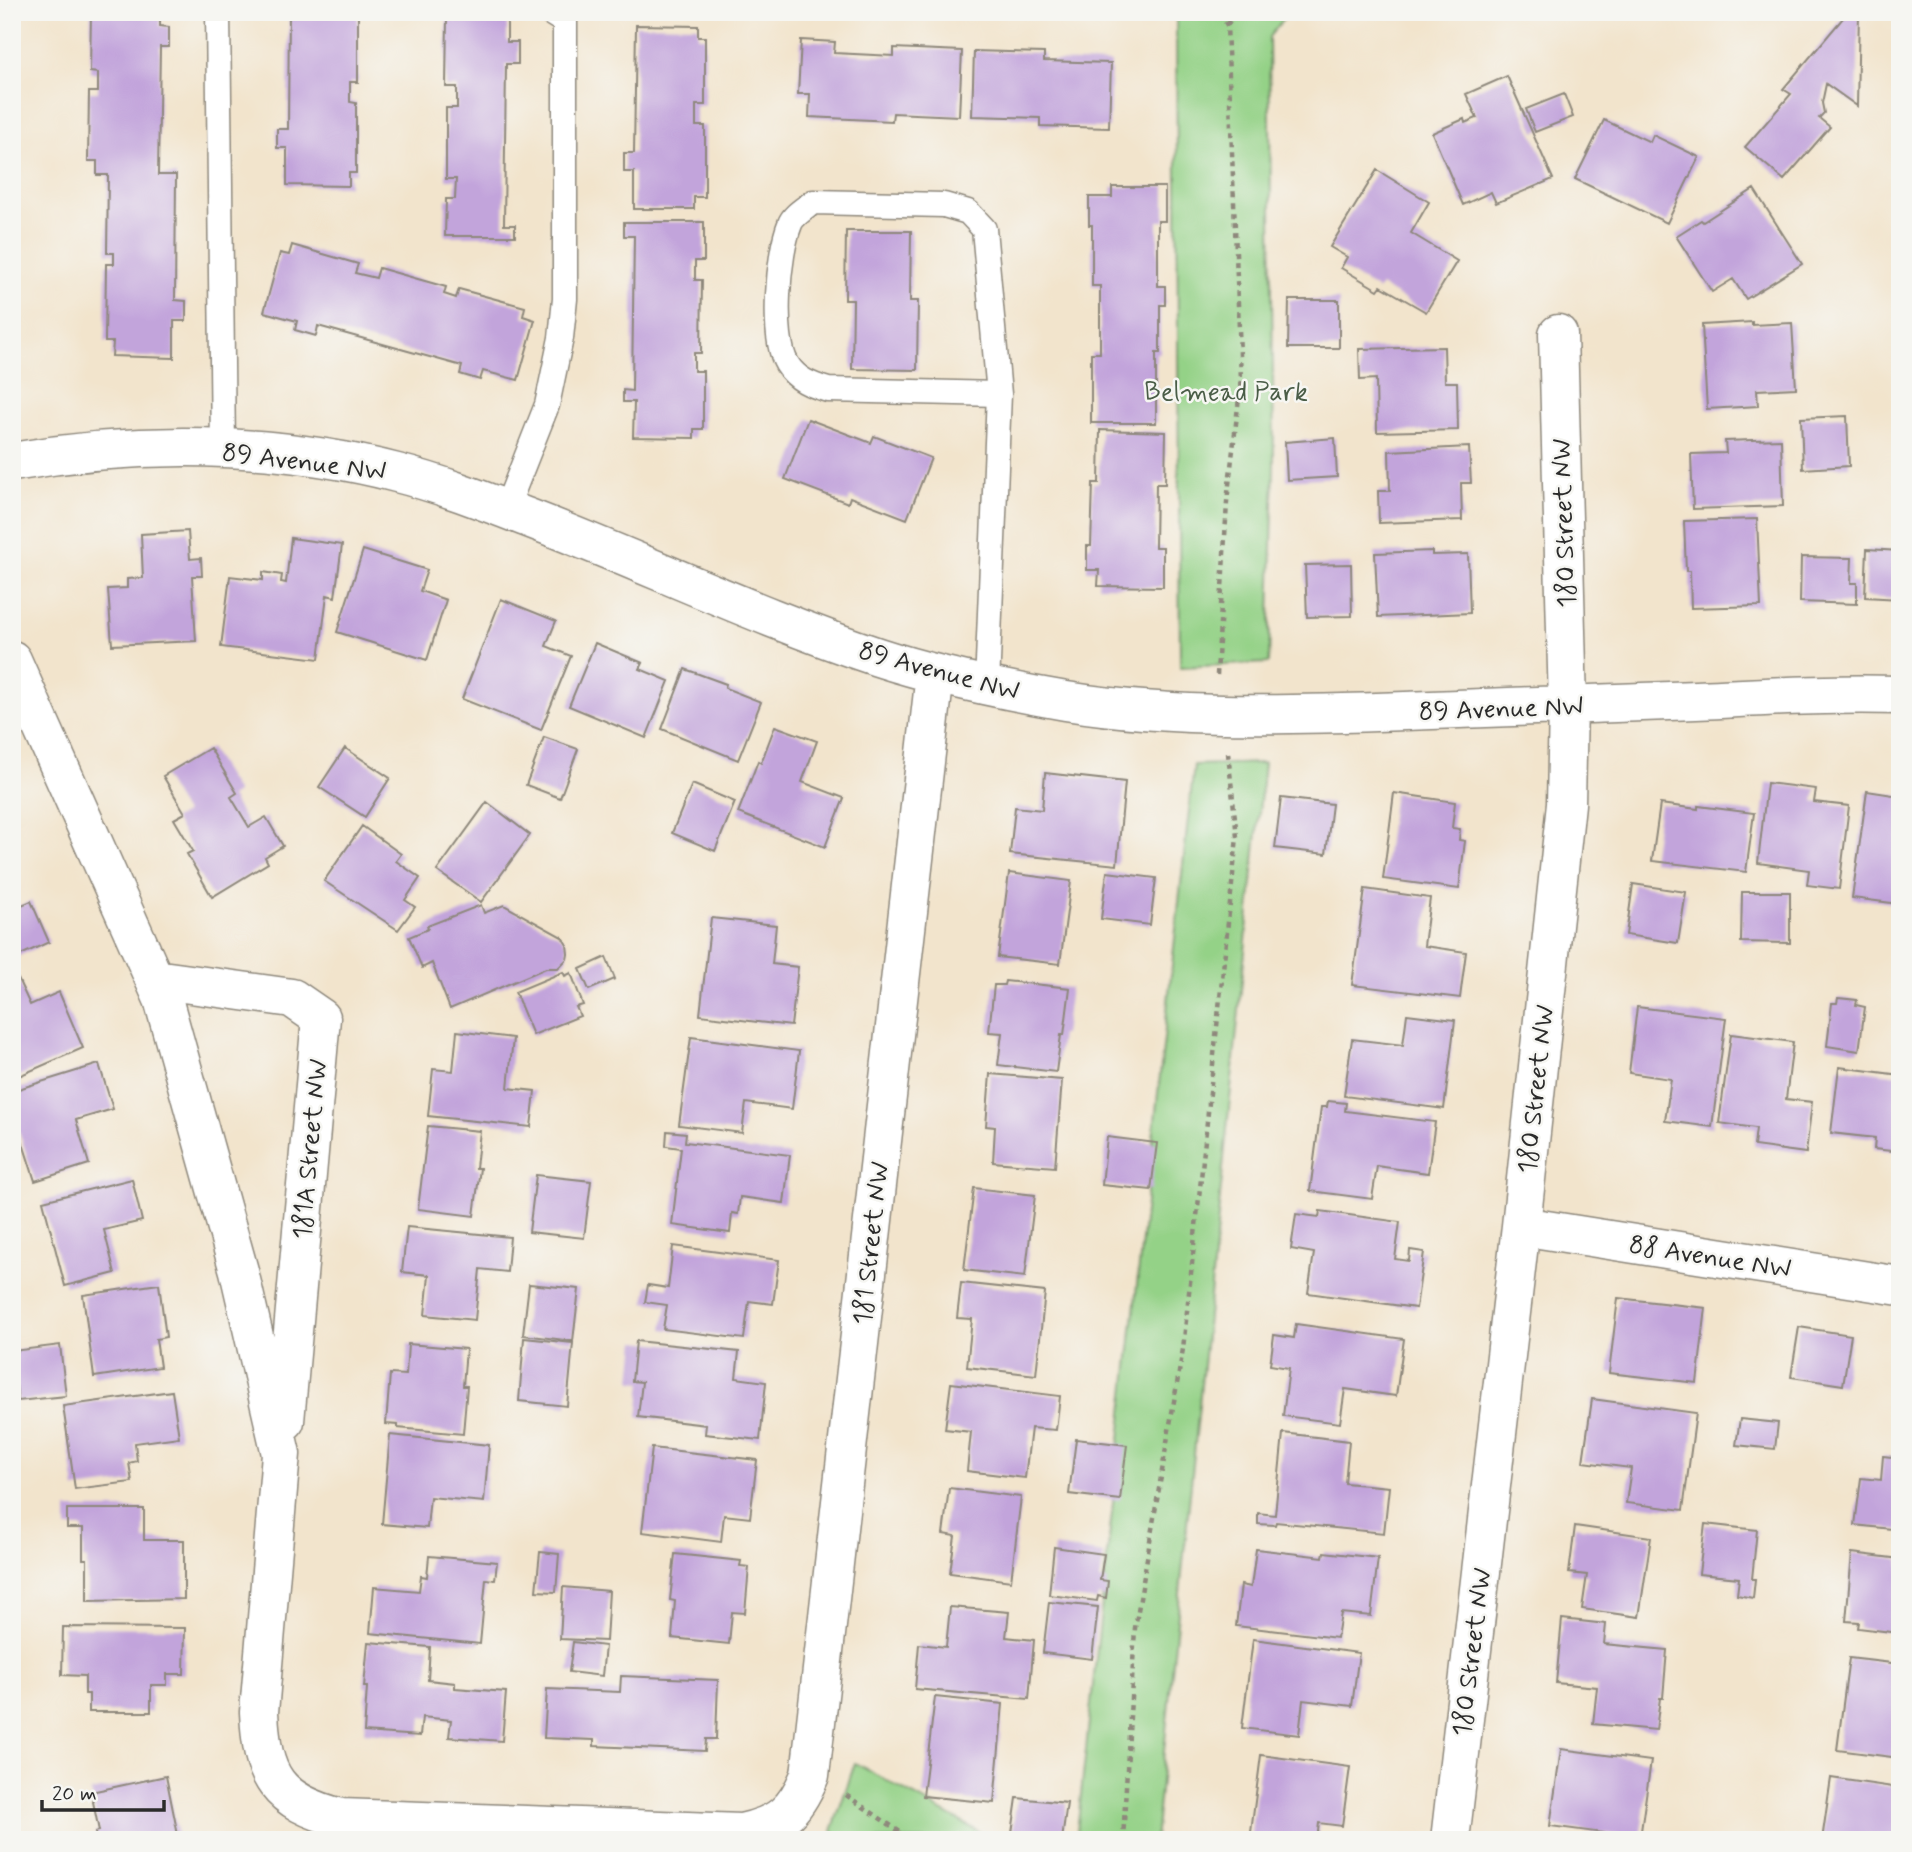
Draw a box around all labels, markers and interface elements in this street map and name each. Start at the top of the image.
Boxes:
park label: Belmead Park [1144,376,1308,410]
street label: 89 Avenue NW [220,436,387,490]
street label: 180 Street NW [1545,437,1585,608]
street label: 89 Avenue NW [855,634,1022,710]
street label: 89 Avenue NW [1418,690,1584,730]
street label: 180 Street NW [1511,1003,1563,1175]
street label: 181A Street NW [286,1057,336,1241]
street label: 181 Street NW [847,1160,897,1327]
street label: 88 Avenue NW [1626,1228,1793,1288]
street label: 180 Street NW [1446,1566,1500,1739]
scale bar [42,1768,164,1812]
text: 20 m [52,1780,97,1808]

